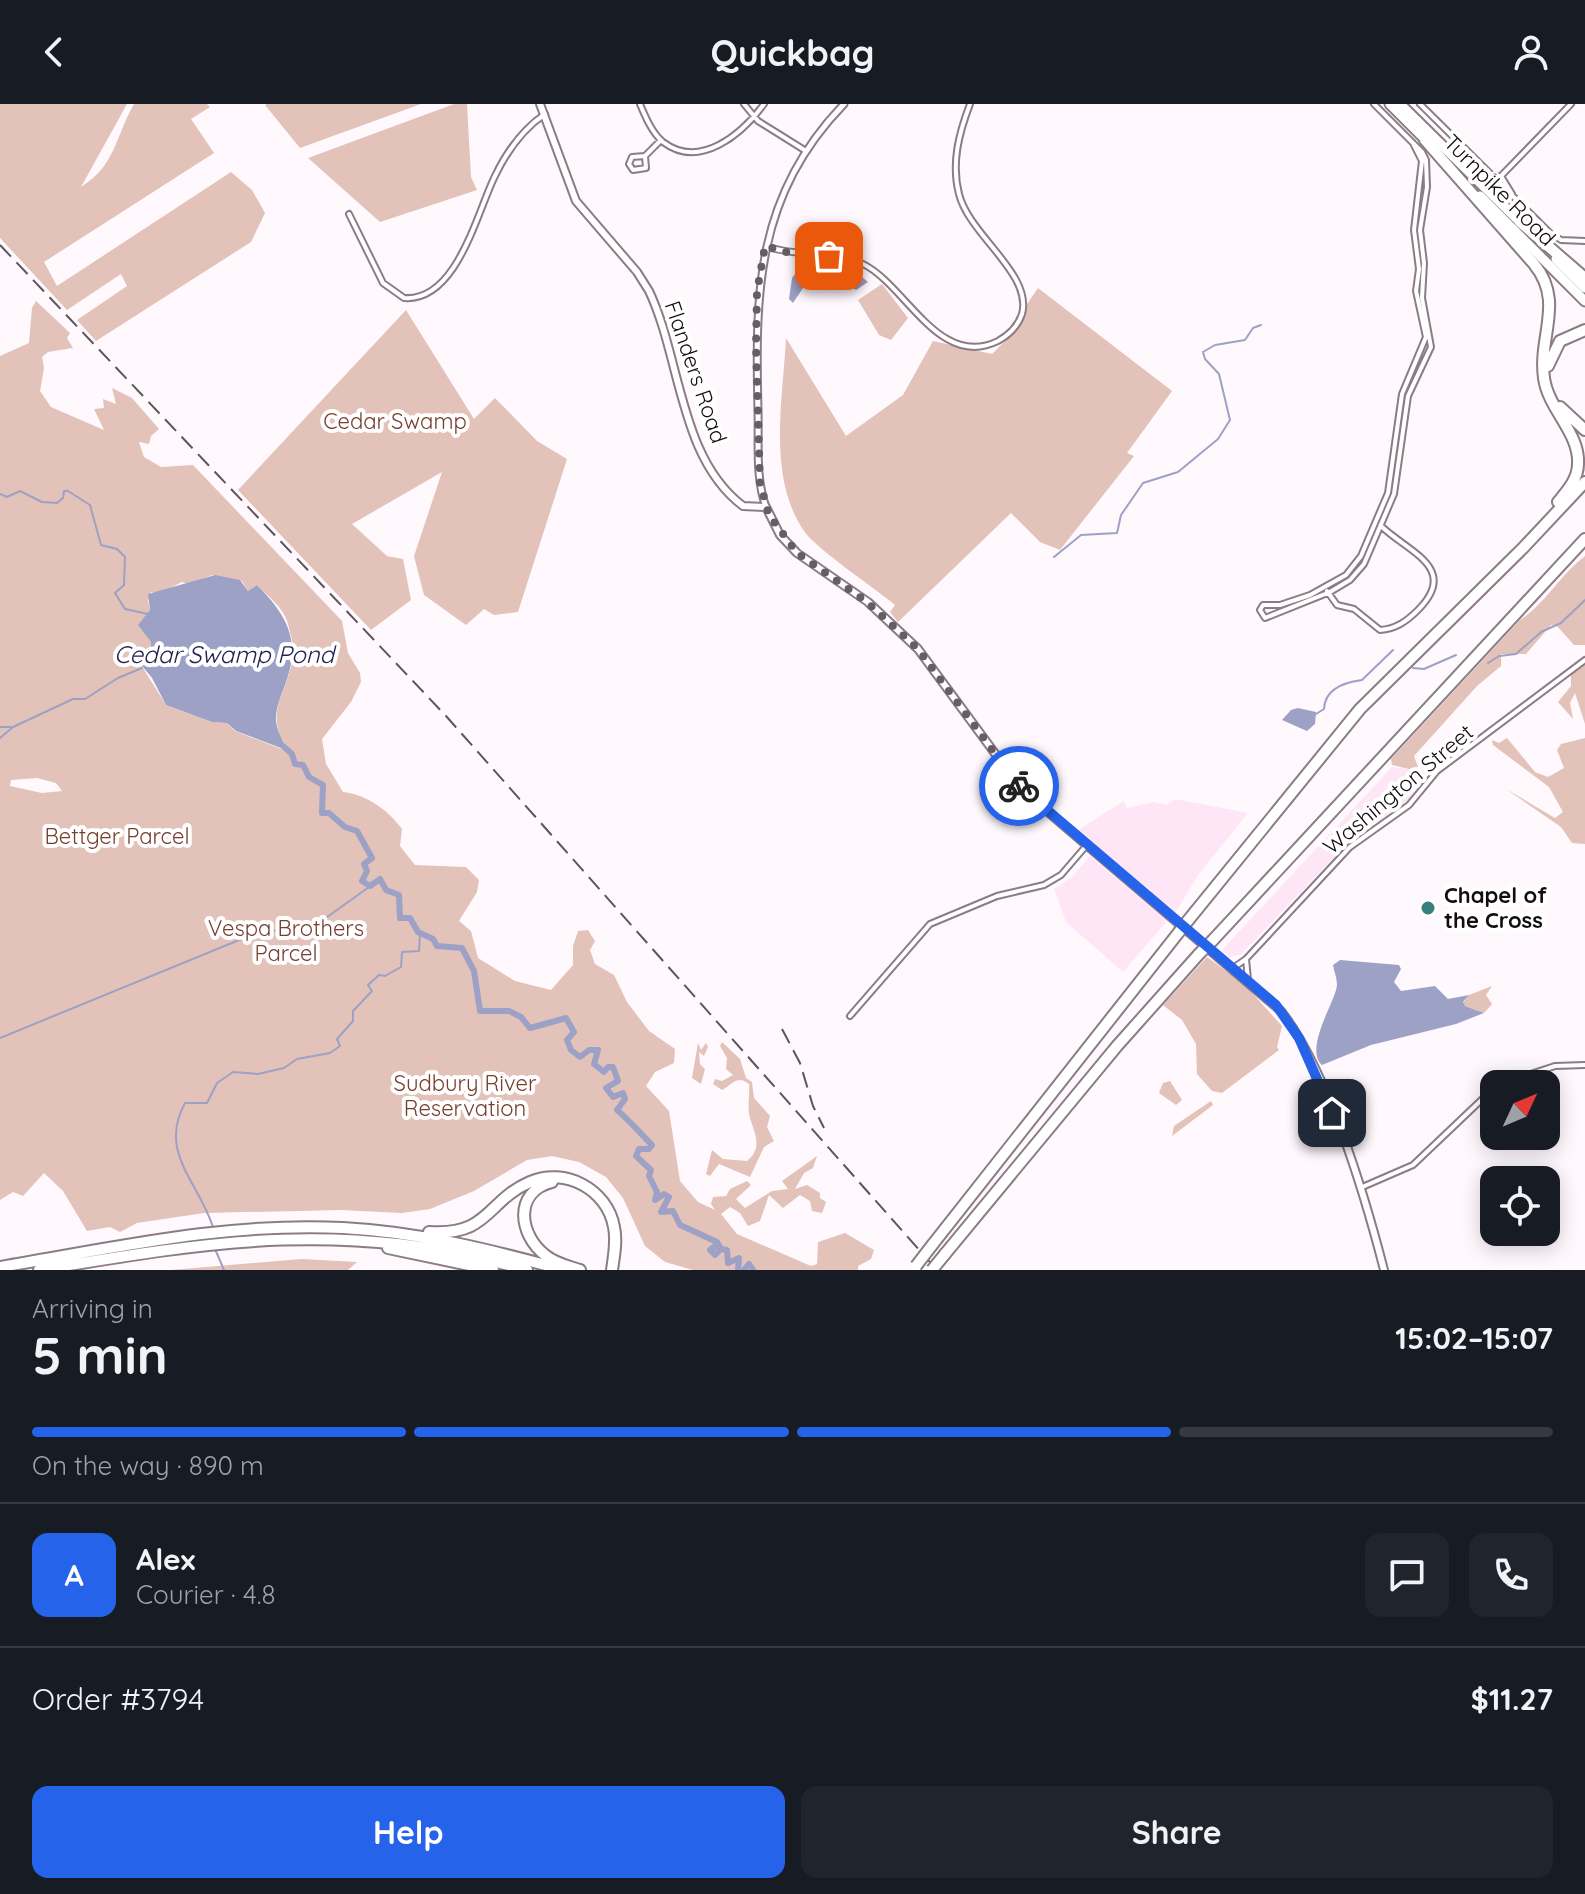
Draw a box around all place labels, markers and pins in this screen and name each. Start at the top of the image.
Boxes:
pin [795,222,863,290]
place label: Chapel of the Cross [1444,881,1547,934]
marker: Chapel of the Cross [1419,899,1437,917]
pin [1298,1079,1366,1147]

